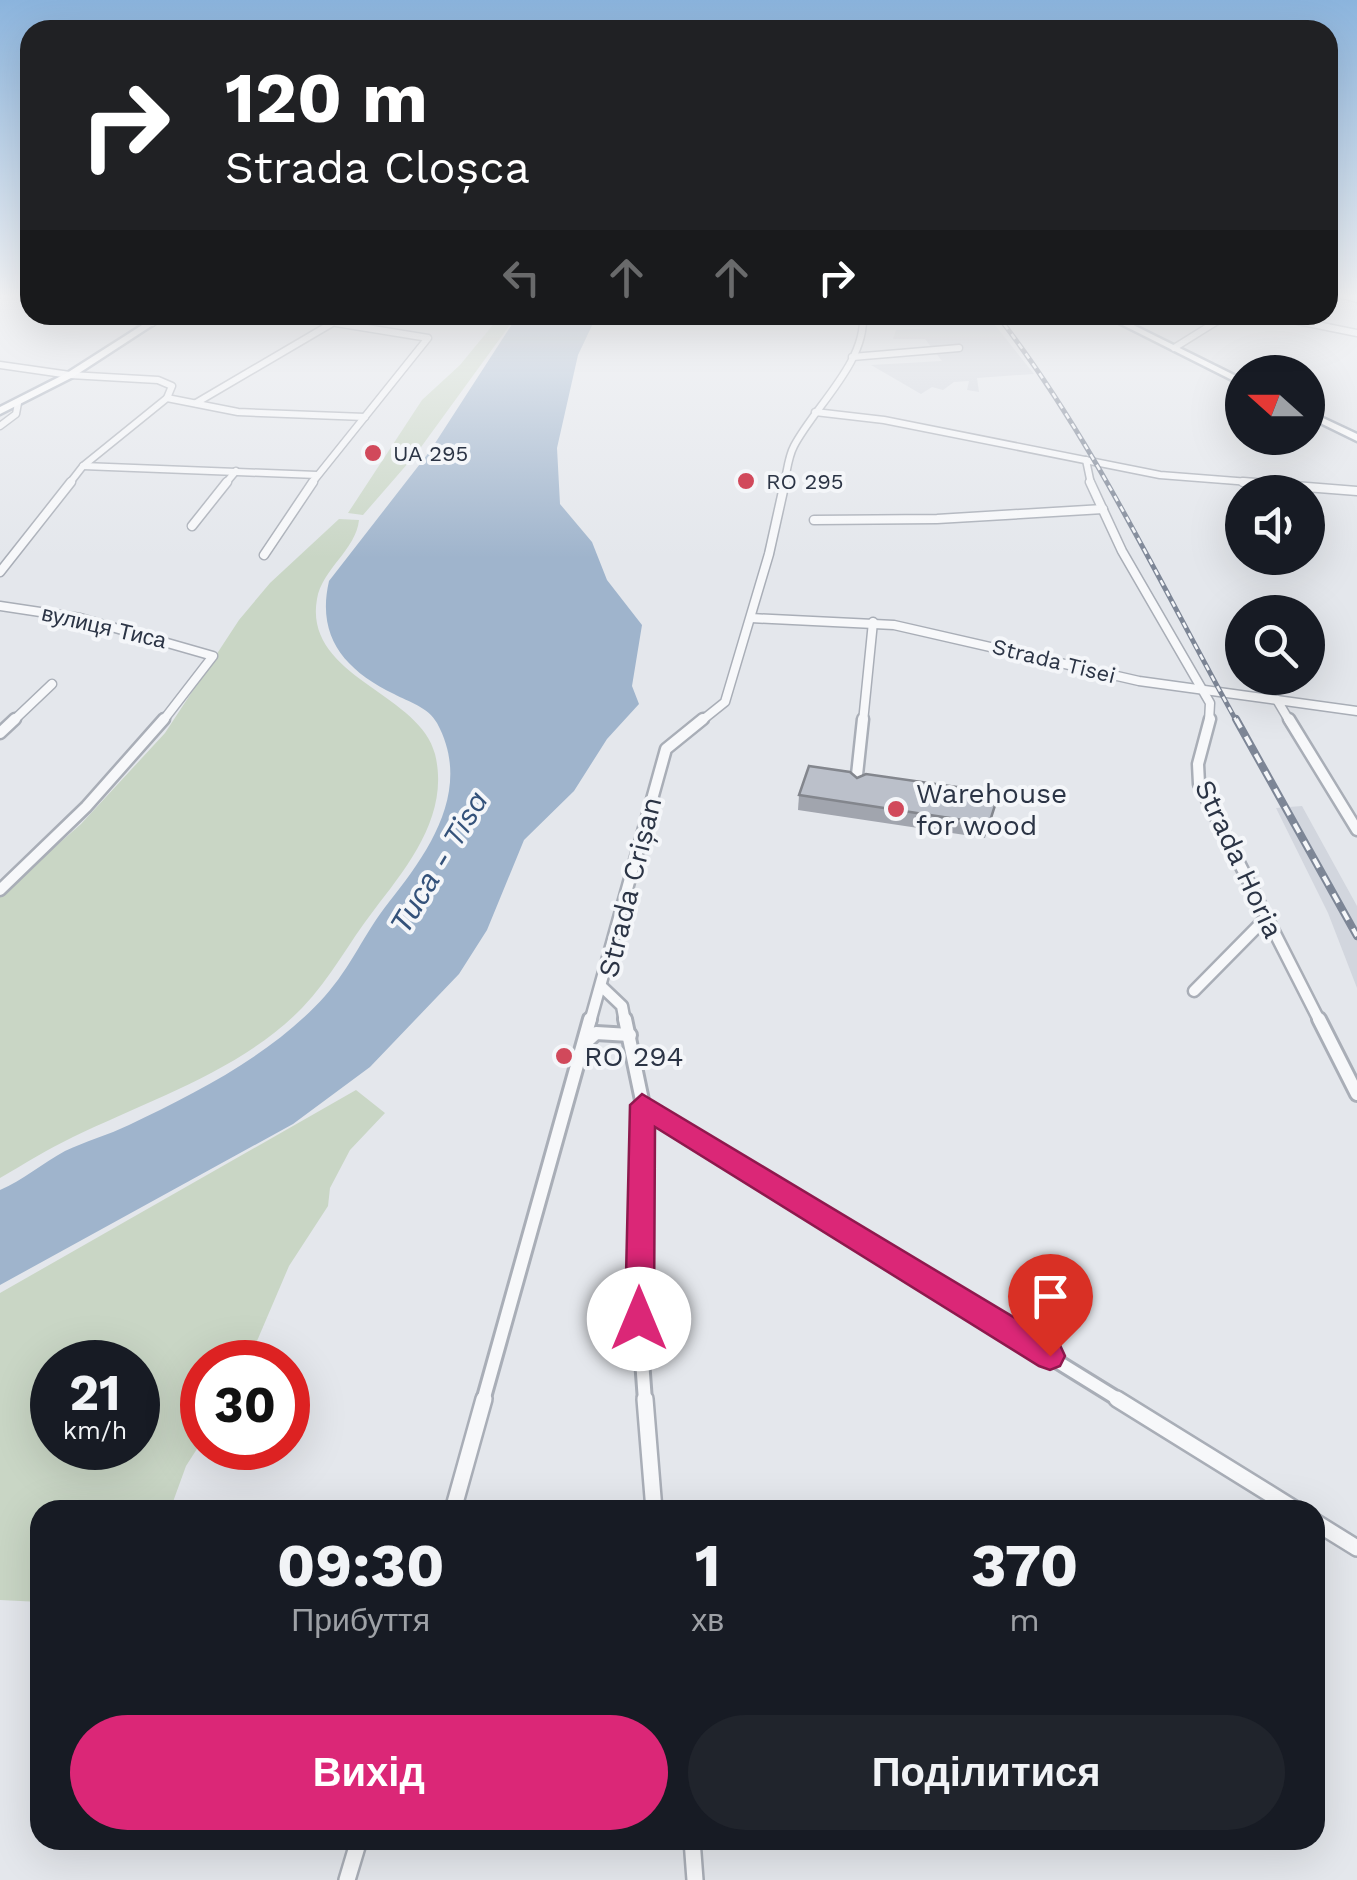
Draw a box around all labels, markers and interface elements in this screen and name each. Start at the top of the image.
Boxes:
text: 120 m [225,57,428,139]
icon: right [60,60,190,190]
text: Strada Cloșca [225,141,530,194]
icon: left [494,250,549,305]
icon: ahead [599,250,654,305]
icon: ahead [704,250,759,305]
icon: right [809,250,864,305]
north arrow [1225,355,1325,455]
map controls [1225,355,1325,695]
place label: UA 295 [393,441,468,466]
marker: UA 295 [362,442,384,464]
place label: RO 295 [766,469,844,494]
marker: RO 295 [735,470,757,492]
button: sound [1225,475,1325,575]
button: search [1225,595,1325,695]
street label: вулиця Тиса [39,601,169,654]
street label: Strada Tisei [990,634,1118,688]
street label: Strada Horia [1188,775,1290,943]
place label: Warehouse for wood [916,777,1067,842]
water label: Тиса - Tisa [383,785,495,939]
street label: Strada Crișan [592,793,668,981]
marker: Warehouse for wood [885,798,907,820]
place label: RO 294 [584,1040,684,1073]
marker: RO 294 [553,1045,575,1067]
pin [1008,1254,1093,1357]
position arrow [587,1267,691,1371]
icon: arrive [1023,1269,1078,1324]
speed limit sign: 30 [180,1340,310,1470]
text: 21 [69,1363,121,1422]
text: km/h [63,1416,127,1445]
text: 09:30 [277,1530,445,1601]
text: 1 [695,1530,721,1601]
text: 370 [971,1530,1078,1601]
text: Прибуття [291,1601,430,1639]
text: хв [691,1601,724,1639]
text: m [1009,1601,1040,1639]
button: Вихід [70,1715,668,1830]
button: Поділитися [688,1715,1285,1830]

